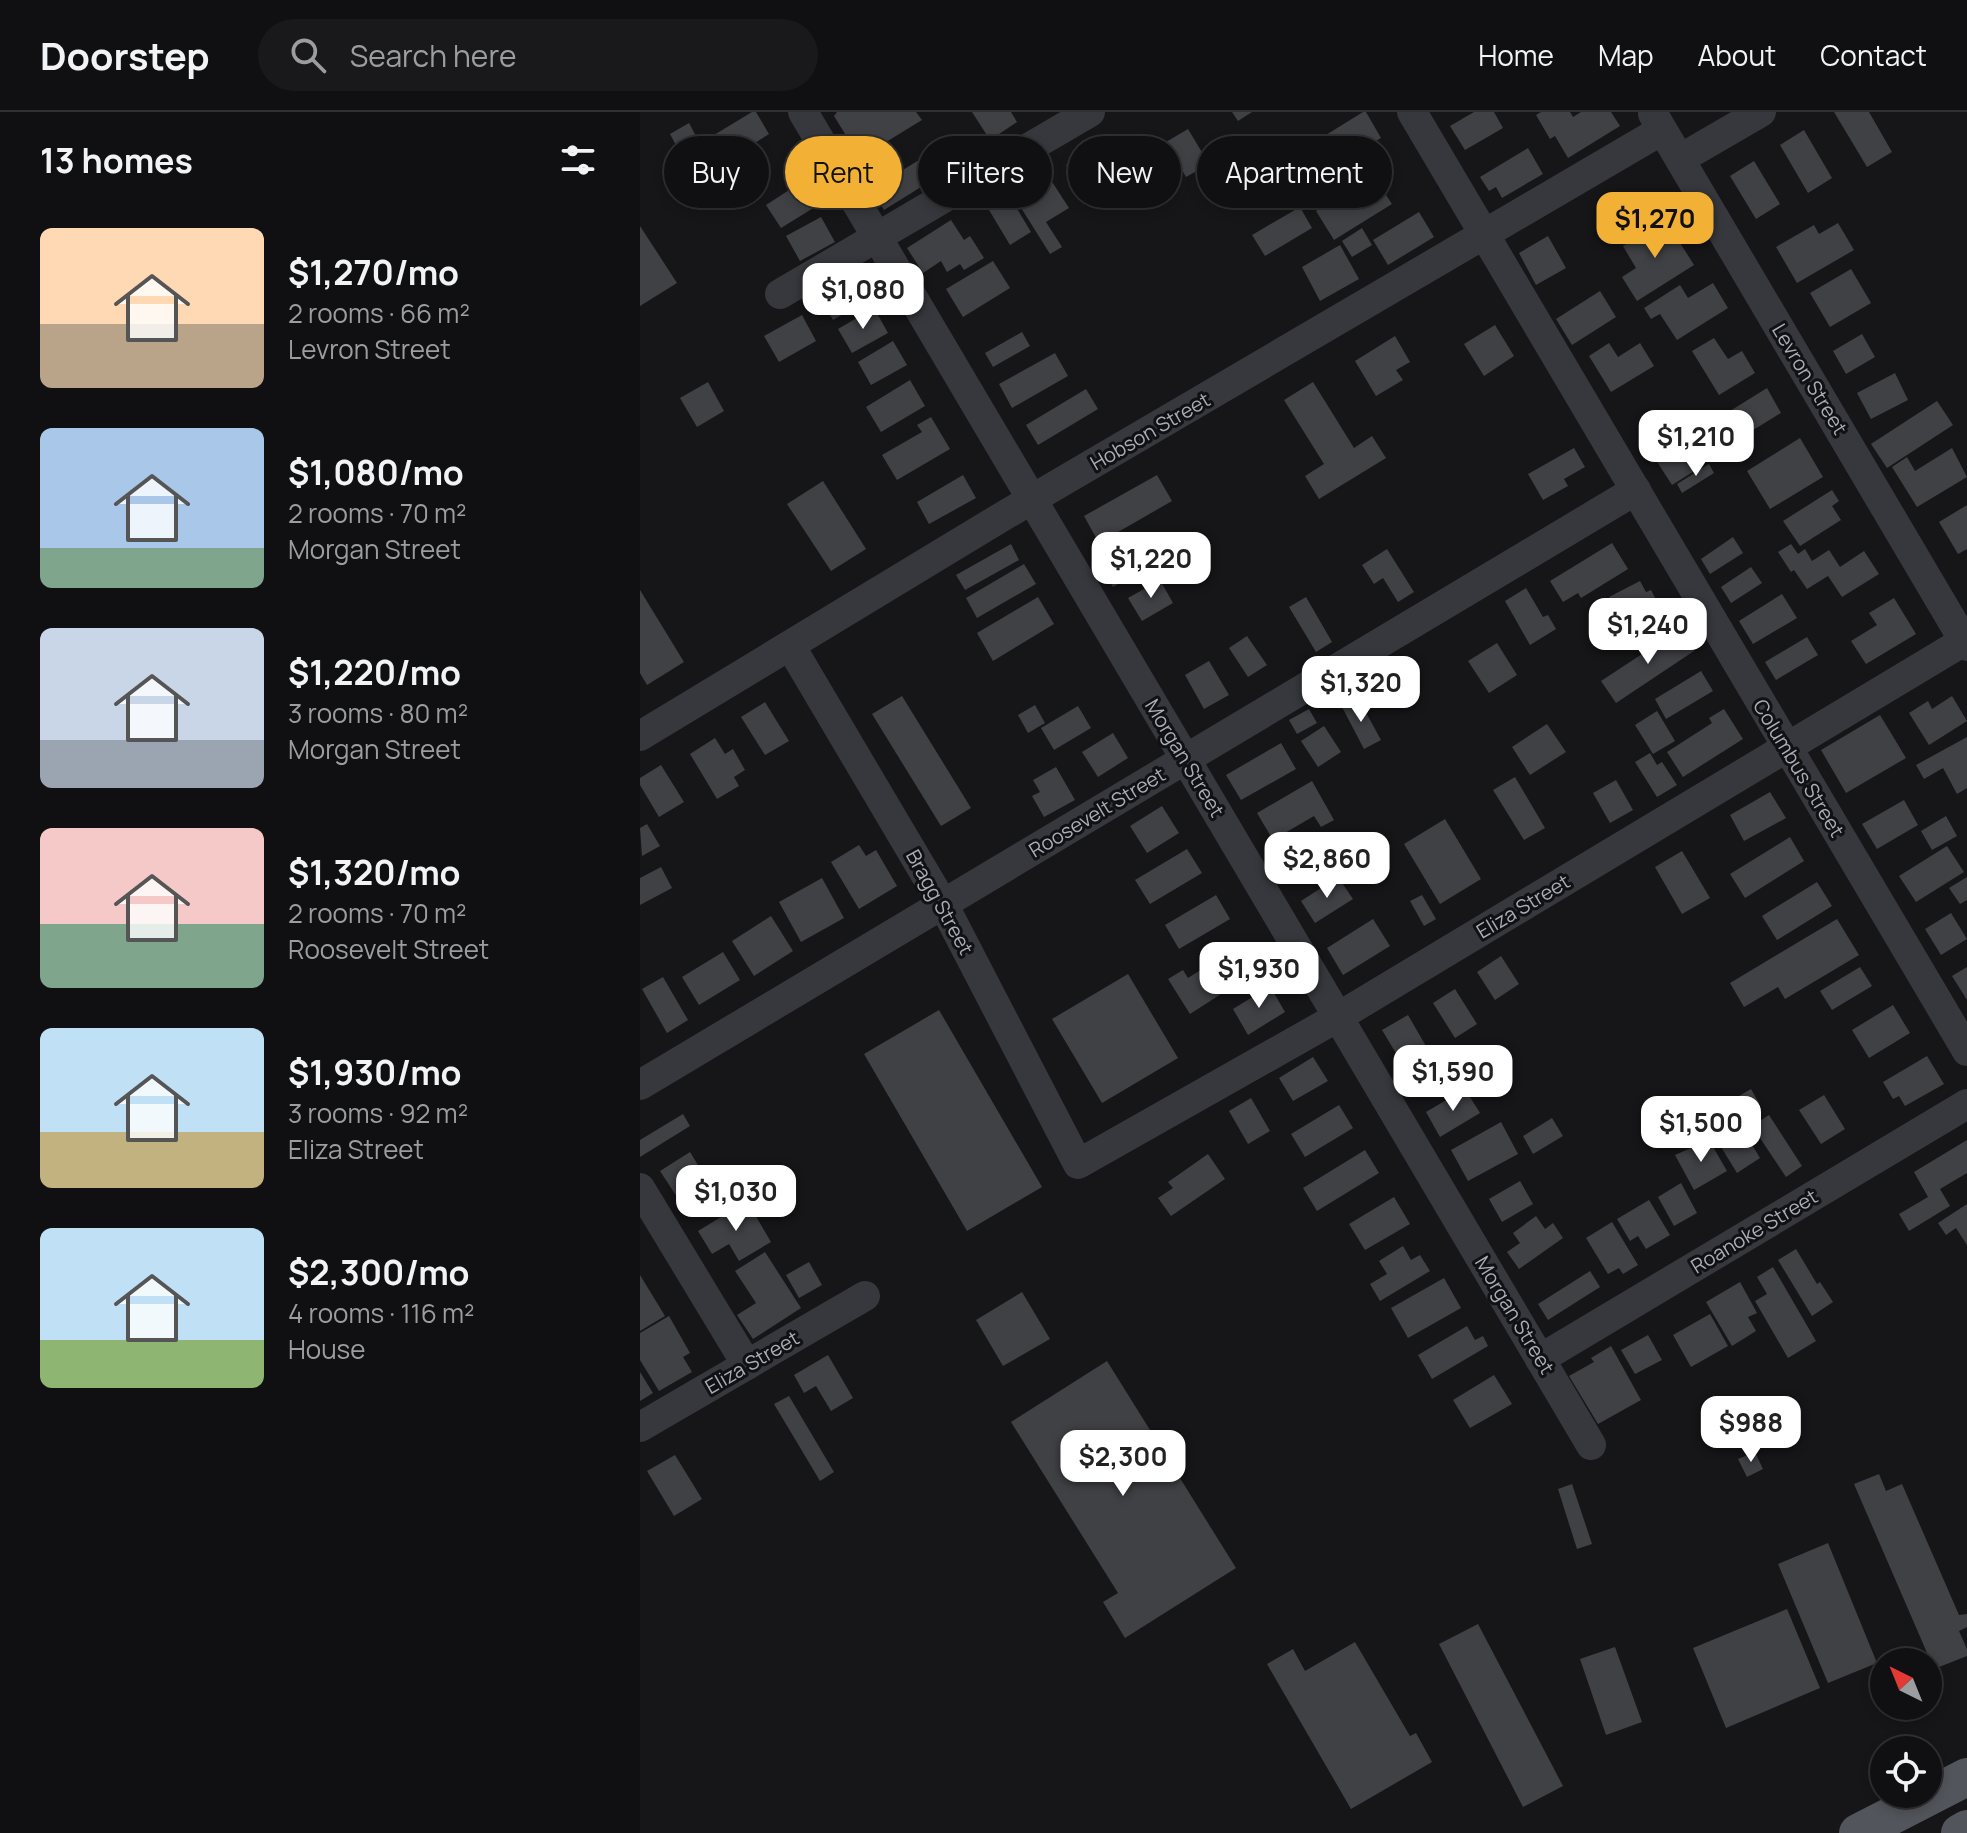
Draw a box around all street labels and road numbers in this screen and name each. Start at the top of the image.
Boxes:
street label: Levron Street [1766,318,1854,440]
street label: Hobson Street [1085,386,1215,476]
street label: Morgan Street [1139,694,1231,822]
street label: Columbus Street [1747,694,1851,842]
street label: Roosevelt Street [1024,761,1170,863]
street label: Bragg Street [900,844,980,960]
street label: Eliza Street [1471,867,1575,945]
street label: Roanoke Street [1686,1183,1822,1279]
street label: Morgan Street [1469,1251,1561,1379]
street label: Eliza Street [700,1324,804,1400]

